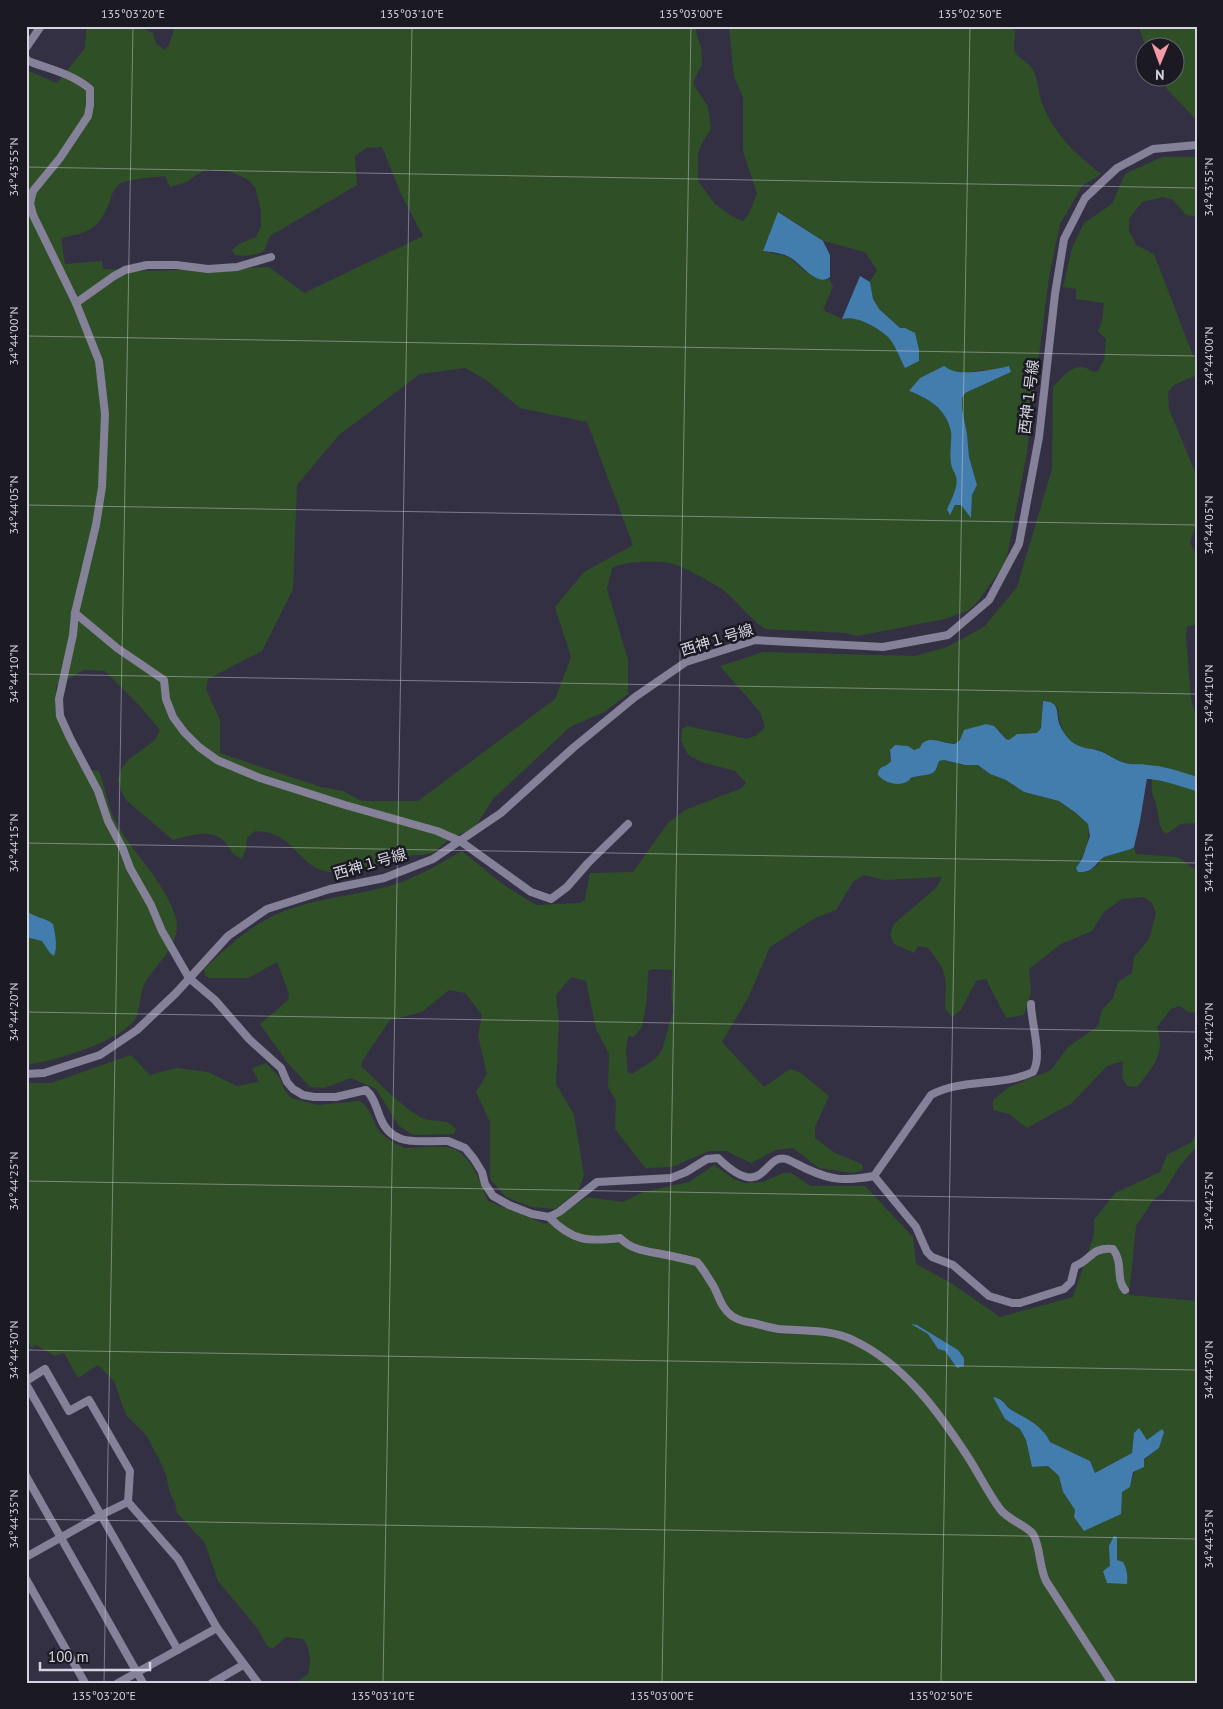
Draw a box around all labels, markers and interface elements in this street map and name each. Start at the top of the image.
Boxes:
text: 135°03'20"E [101,6,165,21]
text: 135°03'10"E [380,6,444,21]
text: 135°03'00"E [659,6,723,21]
text: 135°02'50"E [938,6,1002,21]
north arrow [1136,38,1186,88]
text: N [1155,66,1165,84]
text: 34°43'55"N [6,137,21,197]
text: 34°43'55"N [1201,157,1216,217]
text: 34°44'00"N [6,306,21,366]
text: 34°44'00"N [1201,326,1216,386]
street label: 西神１号線 [1015,359,1043,435]
text: 34°44'05"N [6,475,21,535]
text: 34°44'05"N [1201,495,1216,555]
street label: 西神１号線 [678,619,756,660]
text: 34°44'10"N [6,644,21,704]
text: 34°44'10"N [1201,664,1216,724]
text: 34°44'15"N [6,813,21,873]
text: 34°44'15"N [1201,833,1216,893]
street label: 西神１号線 [331,844,409,883]
text: 34°44'20"N [6,982,21,1042]
text: 34°44'20"N [1201,1002,1216,1062]
text: 34°44'25"N [6,1151,21,1211]
text: 34°44'25"N [1201,1171,1216,1231]
text: 34°44'30"N [6,1320,21,1380]
text: 34°44'30"N [1201,1340,1216,1400]
text: 34°44'35"N [6,1489,21,1549]
text: 34°44'35"N [1201,1509,1216,1569]
scale bar [40,1639,150,1671]
text: 100 m [48,1647,89,1666]
text: 135°03'20"E [72,1688,136,1703]
text: 135°03'10"E [351,1688,415,1703]
text: 135°03'00"E [630,1688,694,1703]
text: 135°02'50"E [909,1688,973,1703]

